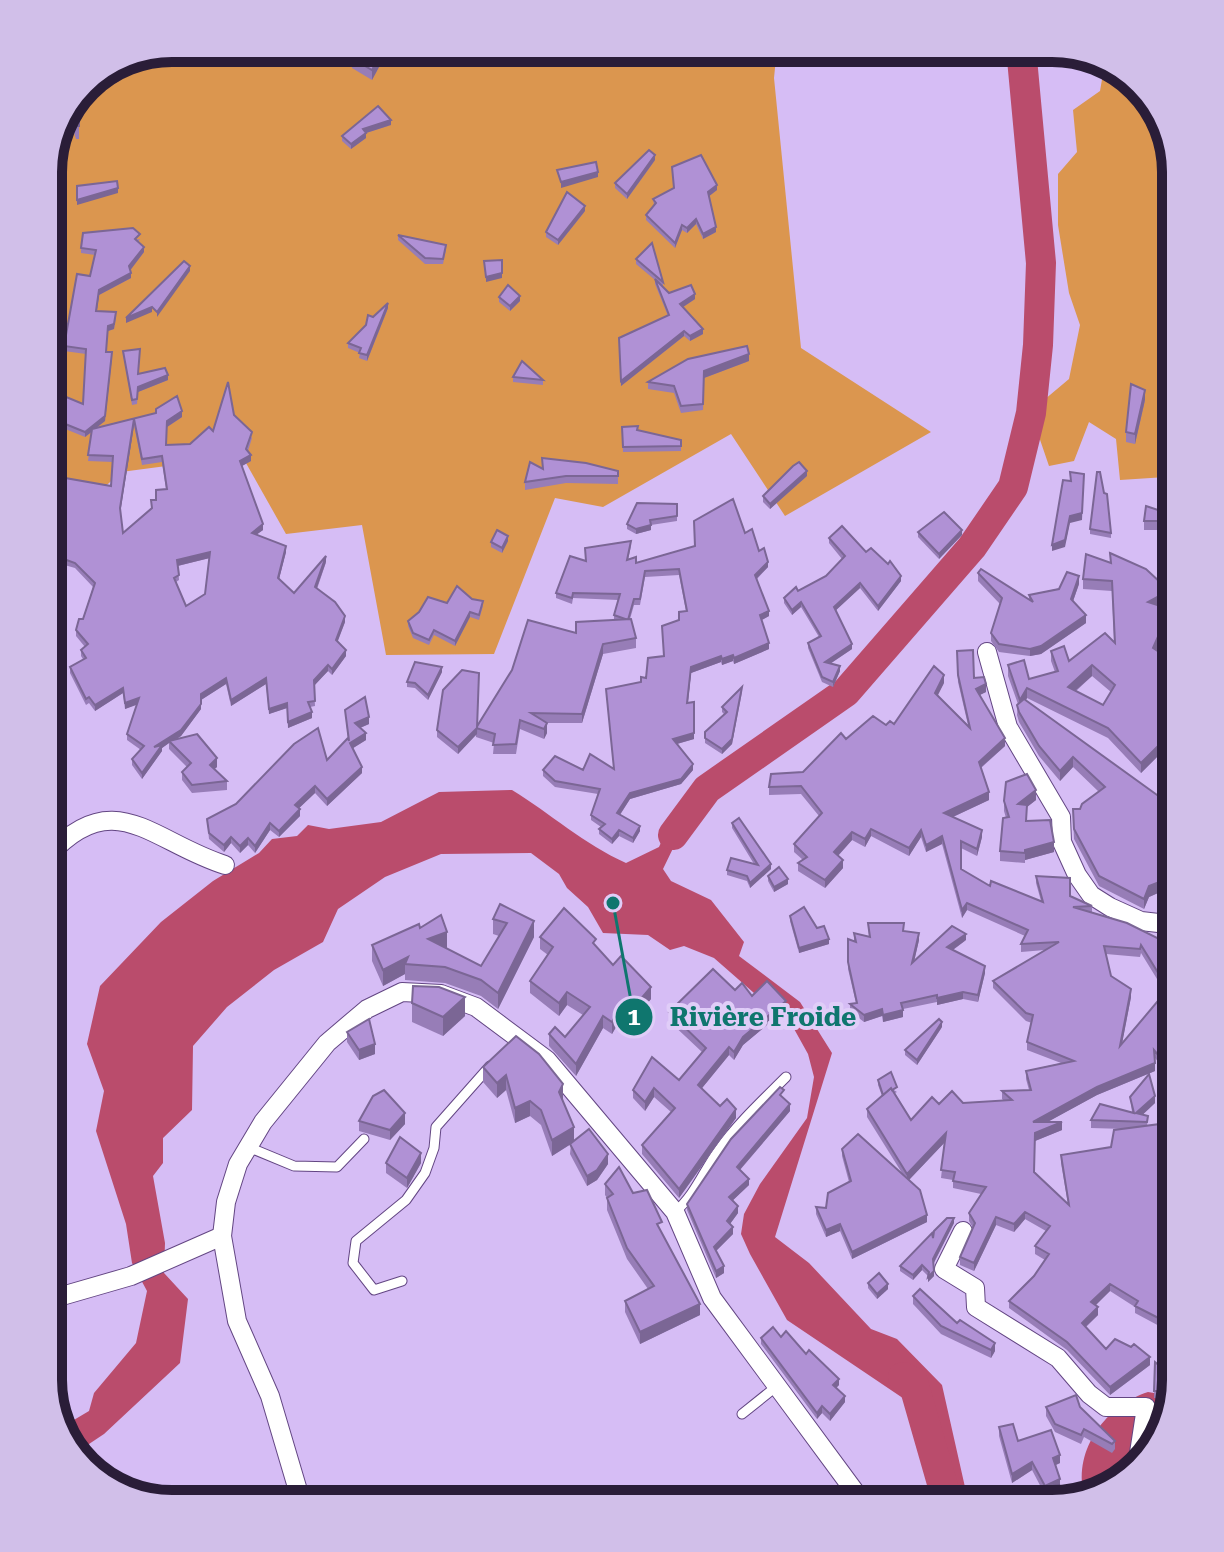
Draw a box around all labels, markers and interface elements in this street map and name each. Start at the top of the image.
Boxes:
callout: Rivière Froide [614,992,872,1042]
text: Rivière Froide [670,1002,856,1032]
text: 1 [627,1003,641,1031]

